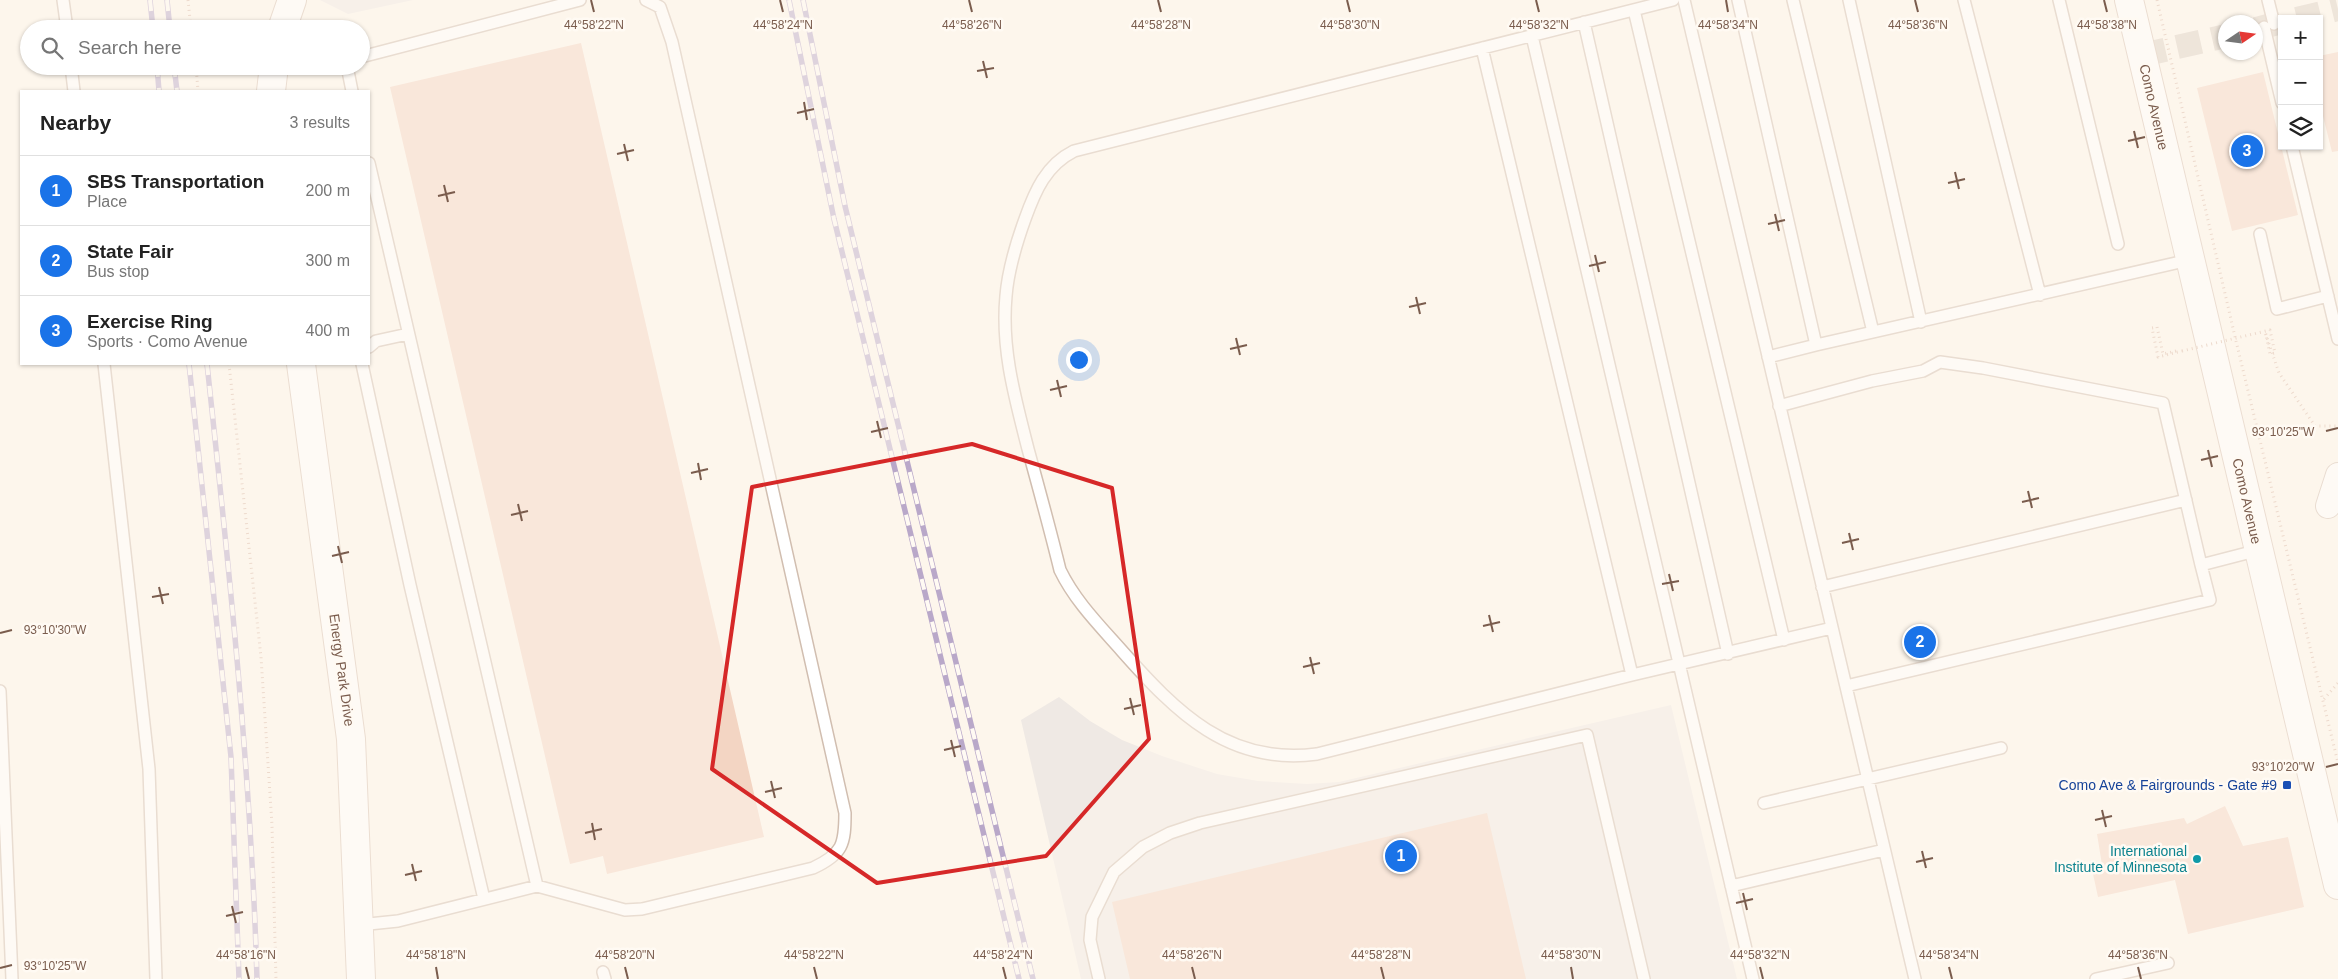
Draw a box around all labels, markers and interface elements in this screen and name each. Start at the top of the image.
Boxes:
north arrow [2218,15,2263,60]
map controls [2278,15,2323,150]
button: + [2278,15,2323,60]
text: 44°58'22"N [564,18,624,32]
text: 44°58'24"N [753,18,813,32]
text: 44°58'26"N [942,18,1002,32]
text: 44°58'28"N [1131,18,1191,32]
text: 44°58'30"N [1320,18,1380,32]
text: 44°58'32"N [1509,18,1569,32]
text: 44°58'34"N [1698,18,1758,32]
text: 44°58'36"N [1888,18,1948,32]
text: 44°58'38"N [2077,18,2137,32]
search box [20,20,370,75]
icon: search [38,34,66,62]
text: Search here [78,37,182,58]
button: − [2278,60,2323,105]
street label: Como Avenue [2136,62,2172,152]
button: layers [2278,105,2323,150]
text: Nearby [40,111,111,134]
text: 3 results [290,114,350,131]
pin: 3 [2231,132,2263,170]
text: SBS Transportation [87,171,264,192]
text: 1 [52,182,60,199]
text: 200 m [306,182,350,199]
text: Place [87,193,127,210]
text: State Fair [87,241,174,262]
text: 2 [52,252,60,269]
text: 300 m [306,252,350,269]
text: Bus stop [87,263,149,280]
text: Exercise Ring [87,311,213,332]
text: 3 [52,322,60,339]
text: 400 m [306,322,350,339]
text: Sports · Como Avenue [87,333,248,350]
your location [1066,347,1092,373]
text: 93°10'25"W [2252,425,2315,439]
street label: Como Avenue [2229,456,2265,546]
street label: Energy Park Drive [326,613,358,728]
text: 93°10'30"W [24,623,87,637]
pin: 2 [1904,623,1936,661]
text: 93°10'20"W [2252,760,2315,774]
place label: Como Ave & Fairgrounds - Gate #9 [2059,777,2277,793]
marker: Como Ave & Fairgrounds - Gate #9 [2281,779,2293,791]
pin: 1 [1385,837,1417,875]
place label: International Institute of Minnesota [2054,843,2187,875]
marker: International Institute of Minnesota [2191,853,2203,865]
text: 44°58'16"N [216,948,276,962]
text: 44°58'18"N [406,948,466,962]
text: 44°58'20"N [595,948,655,962]
text: 44°58'22"N [784,948,844,962]
text: 44°58'24"N [973,948,1033,962]
text: 44°58'26"N [1162,948,1222,962]
text: 44°58'28"N [1351,948,1411,962]
text: 44°58'30"N [1541,948,1601,962]
text: 44°58'32"N [1730,948,1790,962]
text: 44°58'34"N [1919,948,1979,962]
text: 44°58'36"N [2108,948,2168,962]
text: 93°10'25"W [24,959,87,973]

